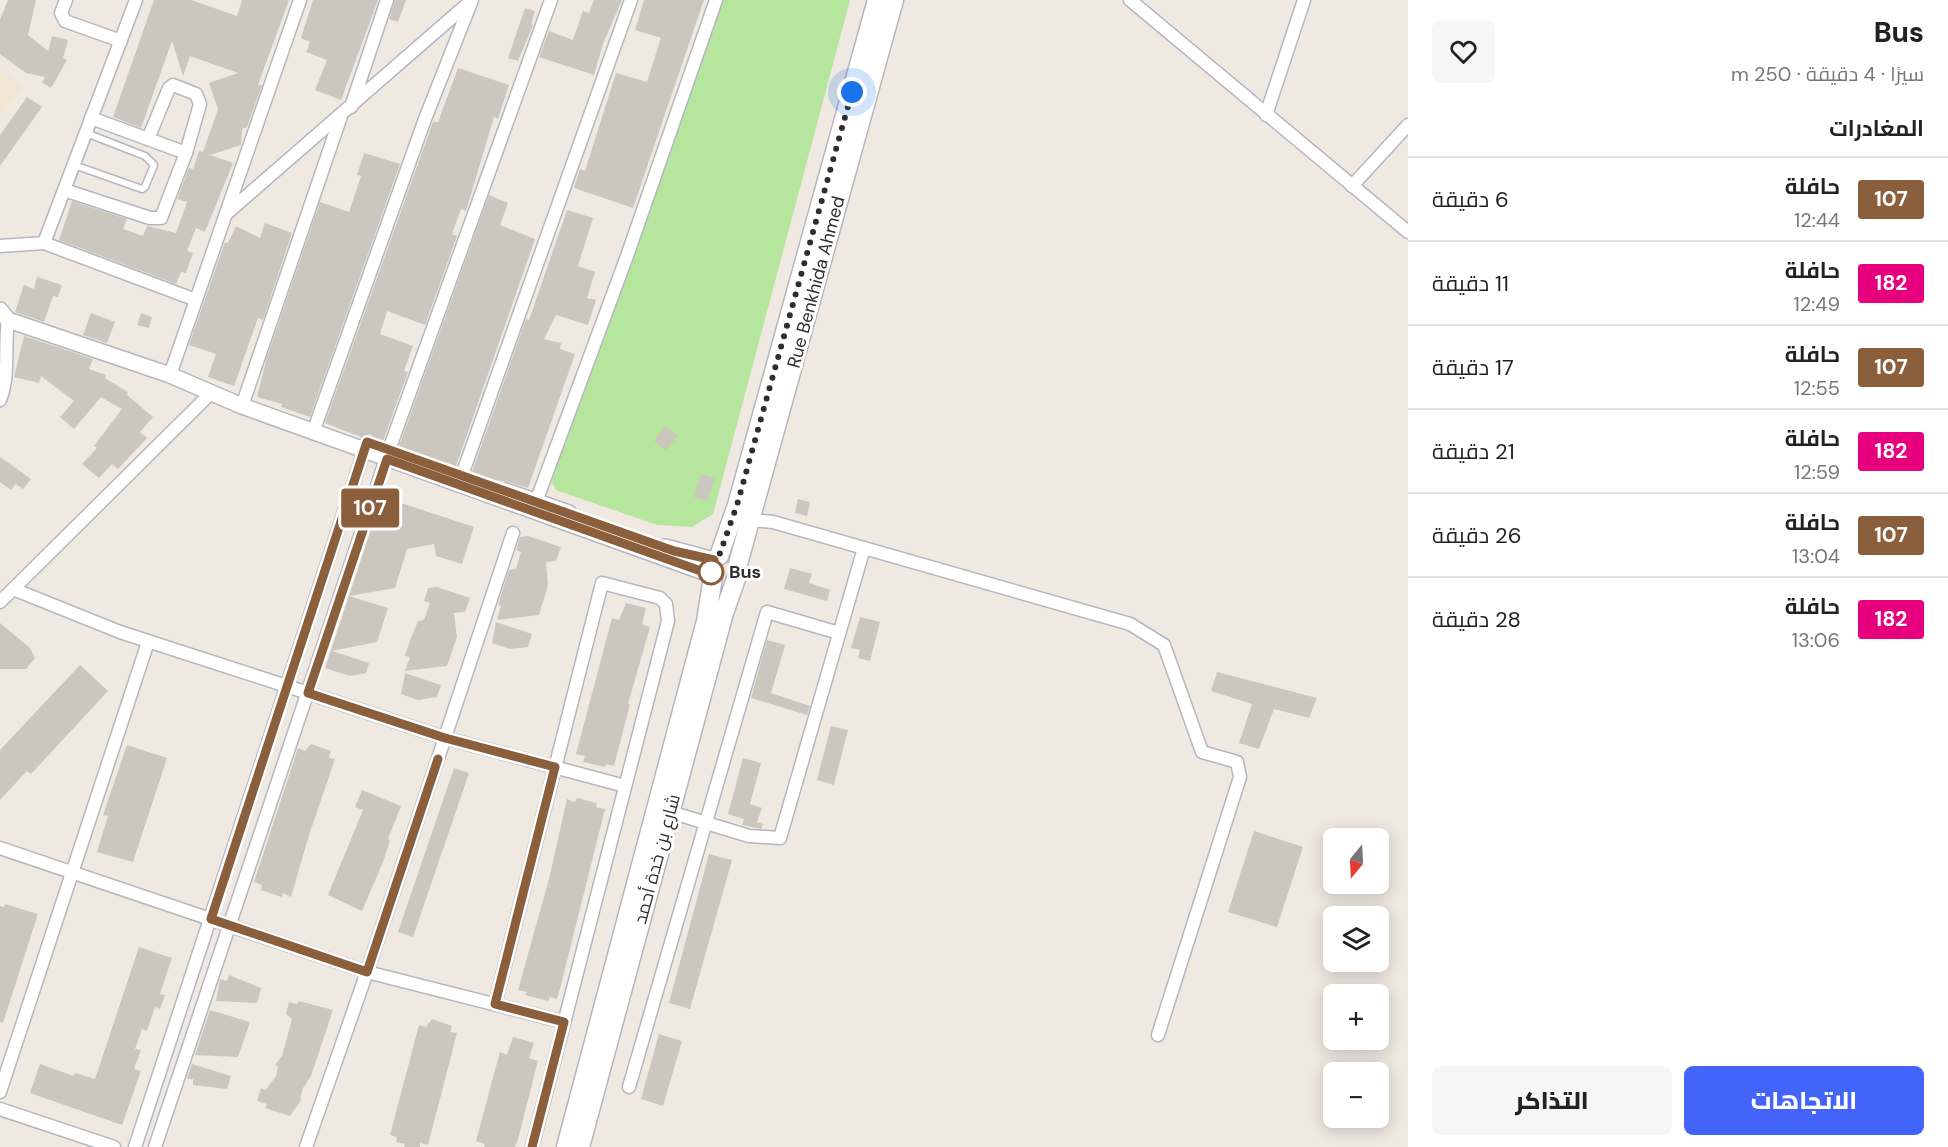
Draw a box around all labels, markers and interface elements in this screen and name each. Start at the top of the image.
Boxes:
text: Bus [1874,14,1924,51]
button: heart [1432,20,1495,83]
text: سيرًا · 4 دقيقة · 250 m [1731,61,1924,87]
your location [837,77,867,107]
text: المغادرات [1829,114,1924,143]
text: حافلة [1785,172,1840,201]
text: 6 دقيقة [1432,185,1509,214]
text: 107 [1874,185,1908,213]
street label: Rue Benkhida Ahmed [782,193,850,371]
text: 12:44 [1794,207,1840,233]
text: حافلة [1785,256,1840,285]
text: 11 دقيقة [1432,269,1509,298]
text: 182 [1875,269,1907,297]
text: 12:49 [1794,291,1840,317]
text: حافلة [1785,340,1840,369]
text: 17 دقيقة [1432,353,1514,382]
text: 107 [1874,353,1908,381]
text: 12:55 [1794,375,1840,401]
text: حافلة [1785,424,1840,453]
text: 21 دقيقة [1432,437,1515,466]
text: 182 [1875,437,1907,465]
text: 12:59 [1794,459,1840,485]
line badge: 107 [336,488,404,528]
text: 107 [353,494,387,522]
text: حافلة [1785,508,1840,537]
text: 26 دقيقة [1432,521,1522,550]
text: 107 [1874,521,1908,549]
text: 13:04 [1792,543,1840,569]
marker: Bus [698,559,724,585]
place label: Bus [729,560,761,584]
text: حافلة [1785,592,1840,621]
text: 28 دقيقة [1432,605,1521,634]
text: 182 [1875,605,1907,633]
text: 13:06 [1792,627,1840,653]
street label: شارع بن خدة أحمد [628,791,686,927]
north arrow [1323,828,1389,894]
map controls [1323,828,1389,1128]
button: layers [1323,906,1389,972]
button: + [1323,984,1389,1050]
button: − [1323,1062,1389,1128]
button: التذاكر [1432,1066,1672,1135]
button: الاتجاهات [1684,1066,1924,1135]

